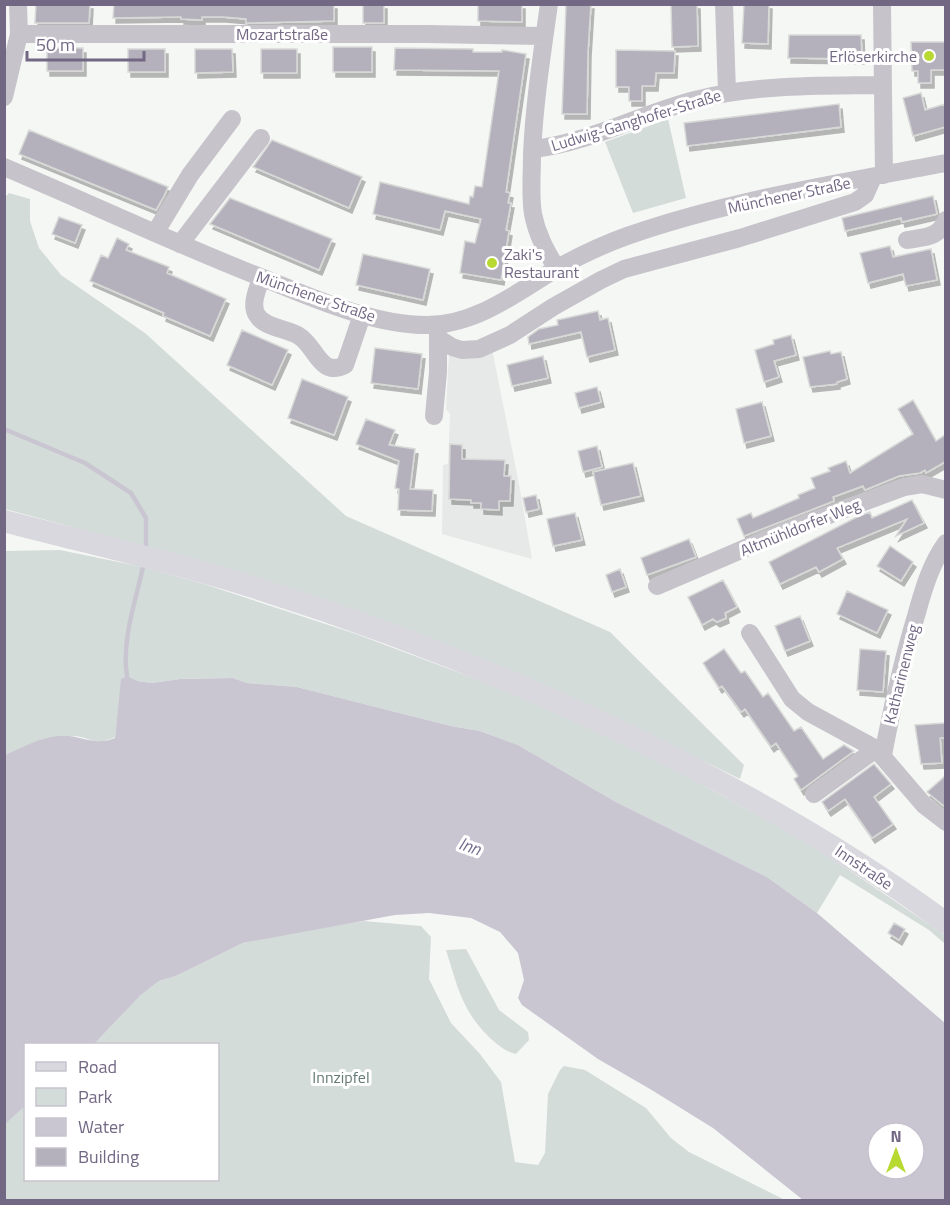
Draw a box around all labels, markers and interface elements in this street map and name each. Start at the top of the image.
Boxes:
street label: Mozartstraße [236,22,328,46]
scale bar [27,24,144,62]
text: 50 m [36,31,75,58]
place label: Erlöserkirche [829,44,917,68]
marker: Erlöserkirche [922,49,936,63]
street label: Ludwig-Ganghofer-Straße [548,83,724,157]
street label: Münchener Straße [725,170,853,220]
place label: Zaki's Restaurant [504,242,579,284]
marker: Zaki's Restaurant [485,256,499,270]
street label: Münchener Straße [253,264,379,328]
street label: Altmühldorfer Weg [736,492,864,562]
street label: Katharinenweg [877,622,925,726]
water label: Inn [455,830,486,863]
street label: Innstraße [830,839,898,895]
legend [24,1043,219,1181]
text: Road [78,1053,117,1080]
park label: Innzipfel [312,1065,370,1089]
text: Park [78,1083,113,1110]
text: Water [78,1113,124,1140]
north arrow [866,1121,926,1181]
text: N [890,1124,902,1148]
text: Building [78,1143,139,1170]

